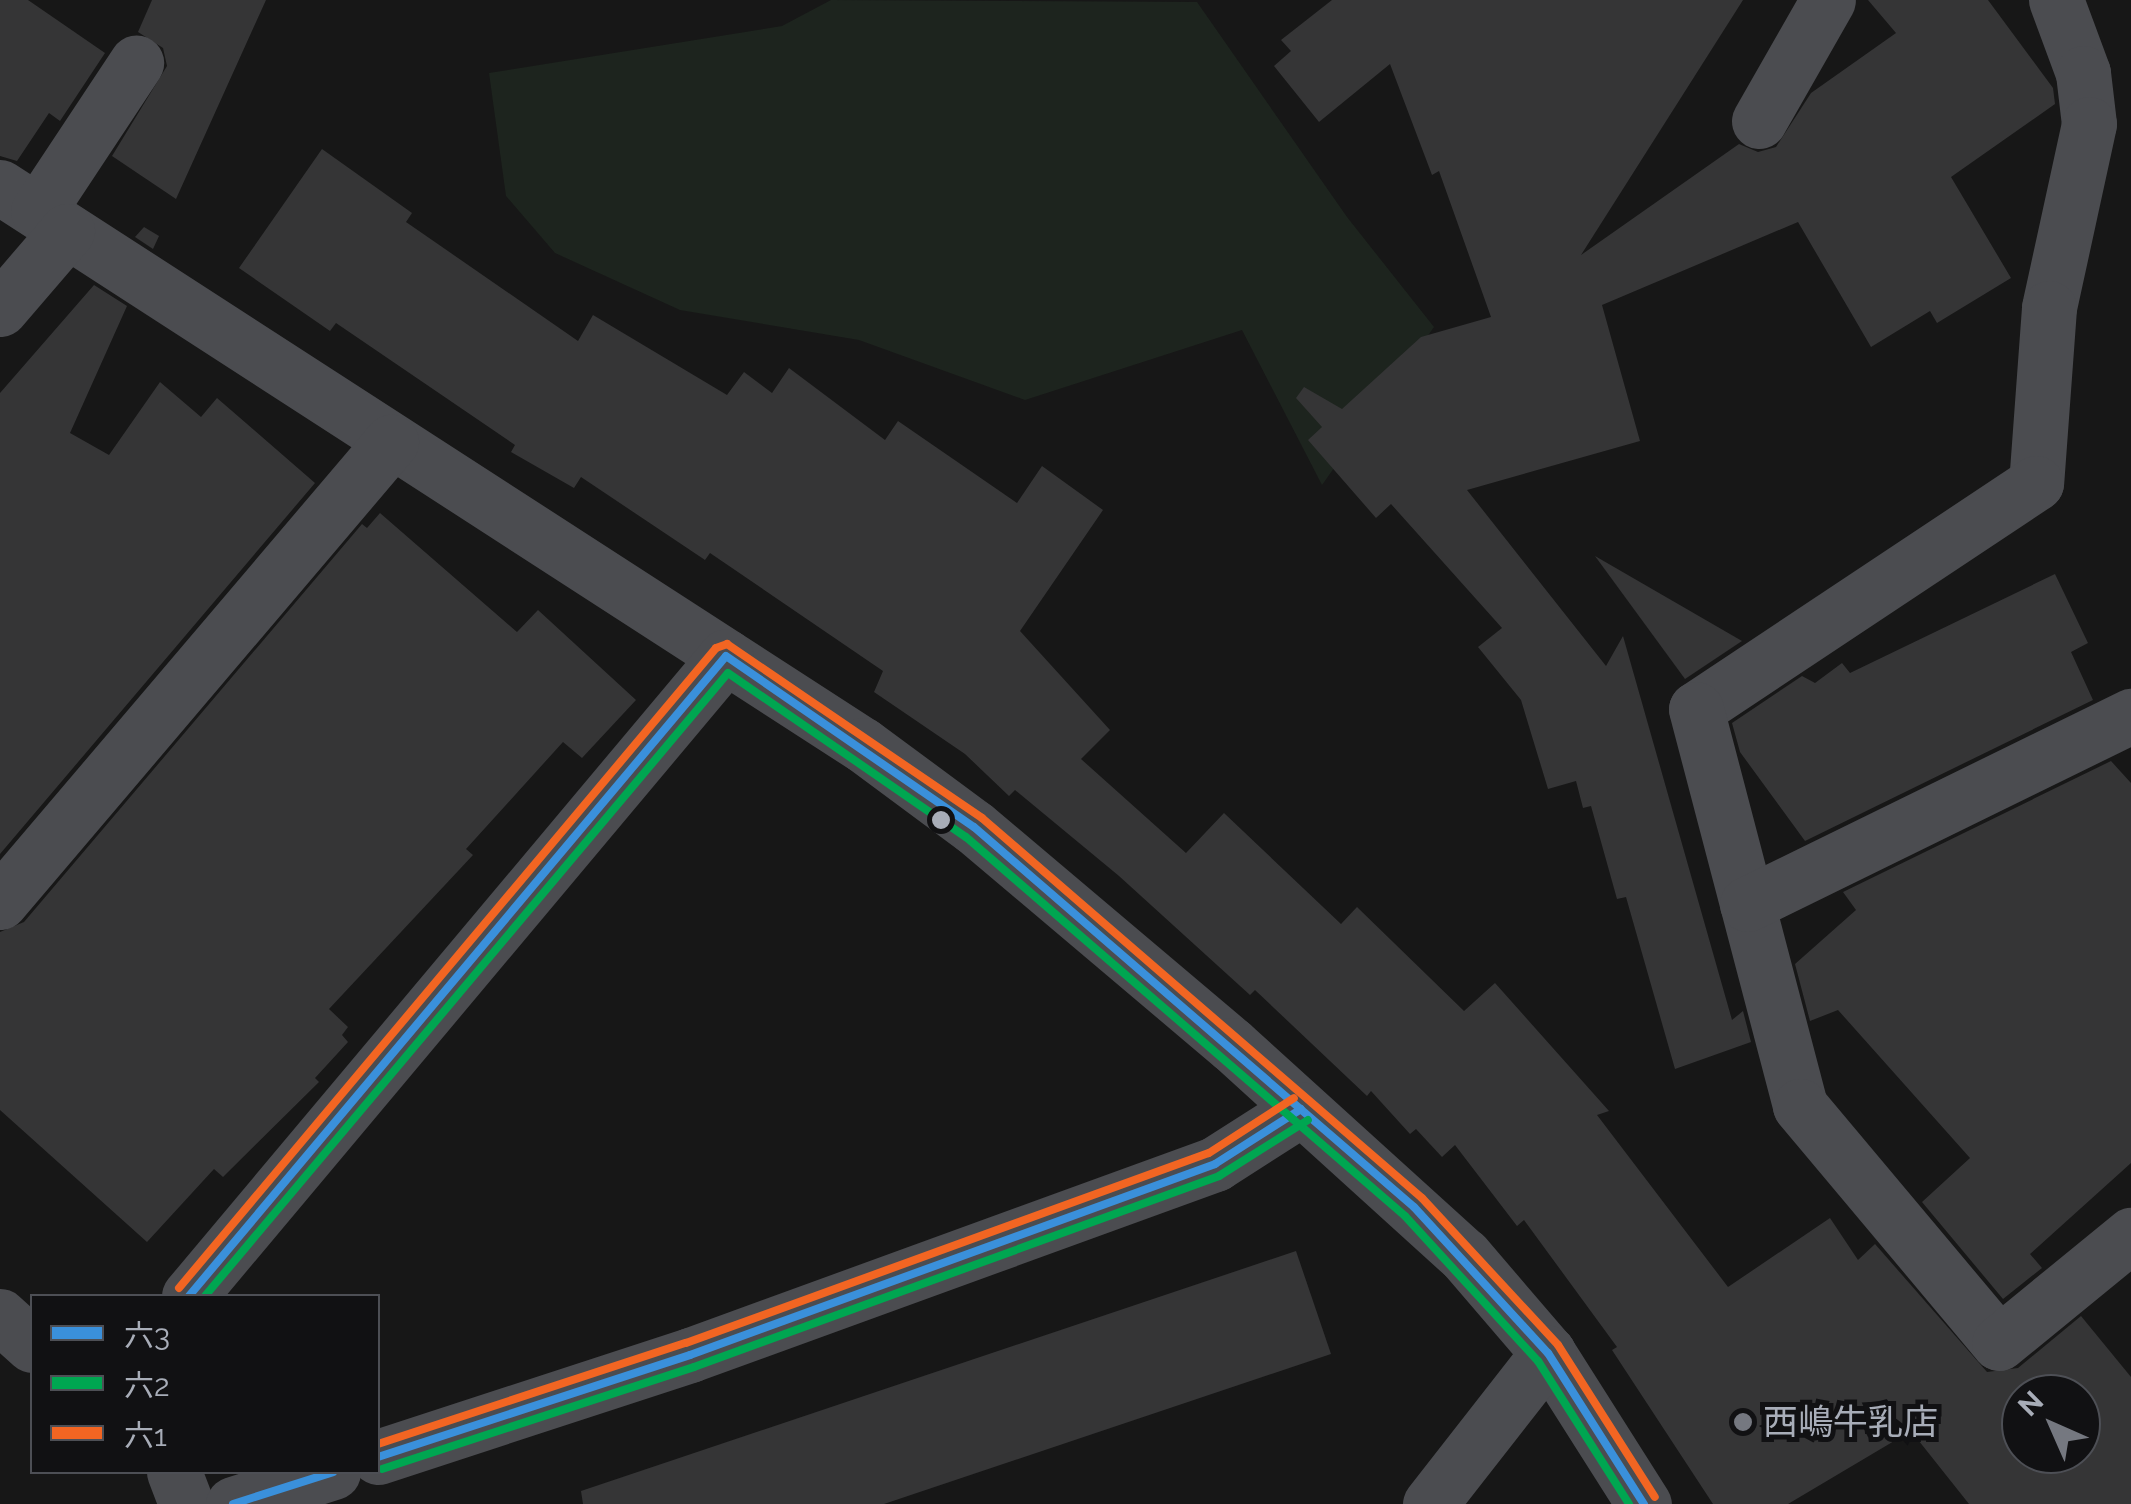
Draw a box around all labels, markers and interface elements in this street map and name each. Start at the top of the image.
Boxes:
unlabelled marker [931,810,951,830]
legend [30,1294,380,1474]
text: 六3 [124,1318,170,1353]
text: 六2 [124,1368,170,1403]
north arrow [2001,1374,2101,1474]
text: N [2012,1385,2050,1423]
place label: 西嶋牛乳店 [1763,1401,1938,1443]
marker: 西嶋牛乳店 [1732,1411,1754,1433]
text: 六1 [124,1418,167,1453]

